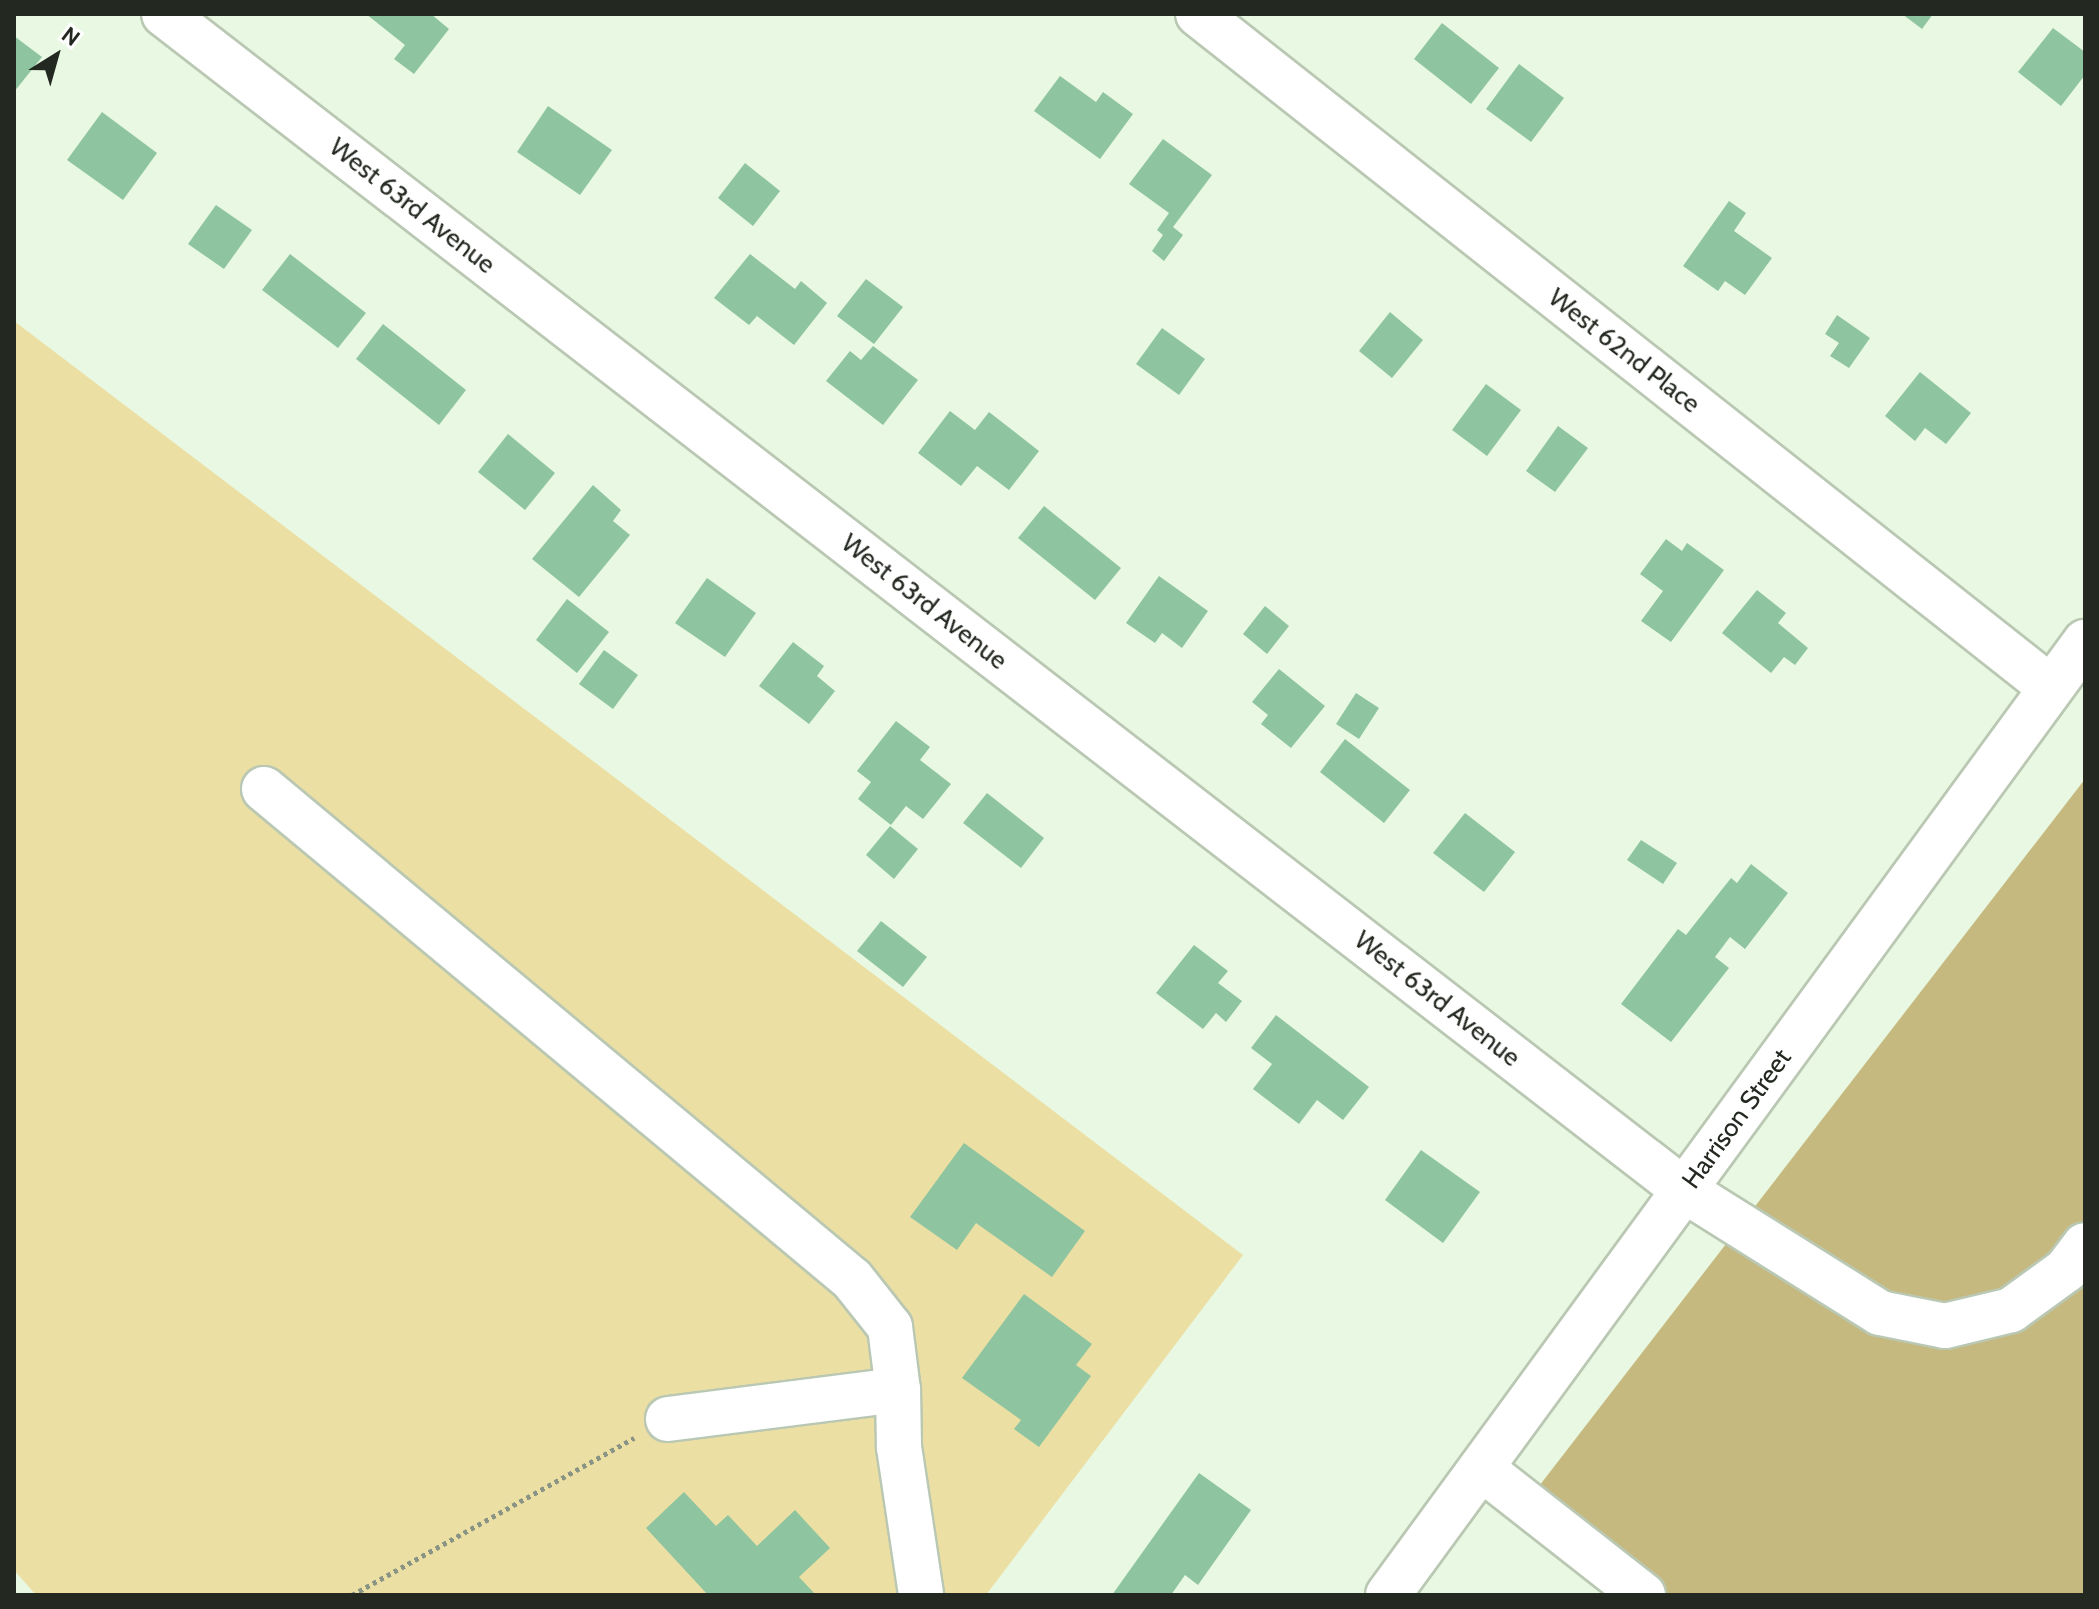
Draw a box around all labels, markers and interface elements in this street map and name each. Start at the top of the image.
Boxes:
north arrow [16,16,96,96]
text: N [56,21,85,52]
street label: West 63rd Avenue [323,132,501,280]
street label: West 62nd Place [1542,282,1706,420]
street label: West 63rd Avenue [835,528,1013,676]
street label: West 63rd Avenue [1348,925,1526,1073]
street label: Harrison Street [1676,1043,1798,1195]

